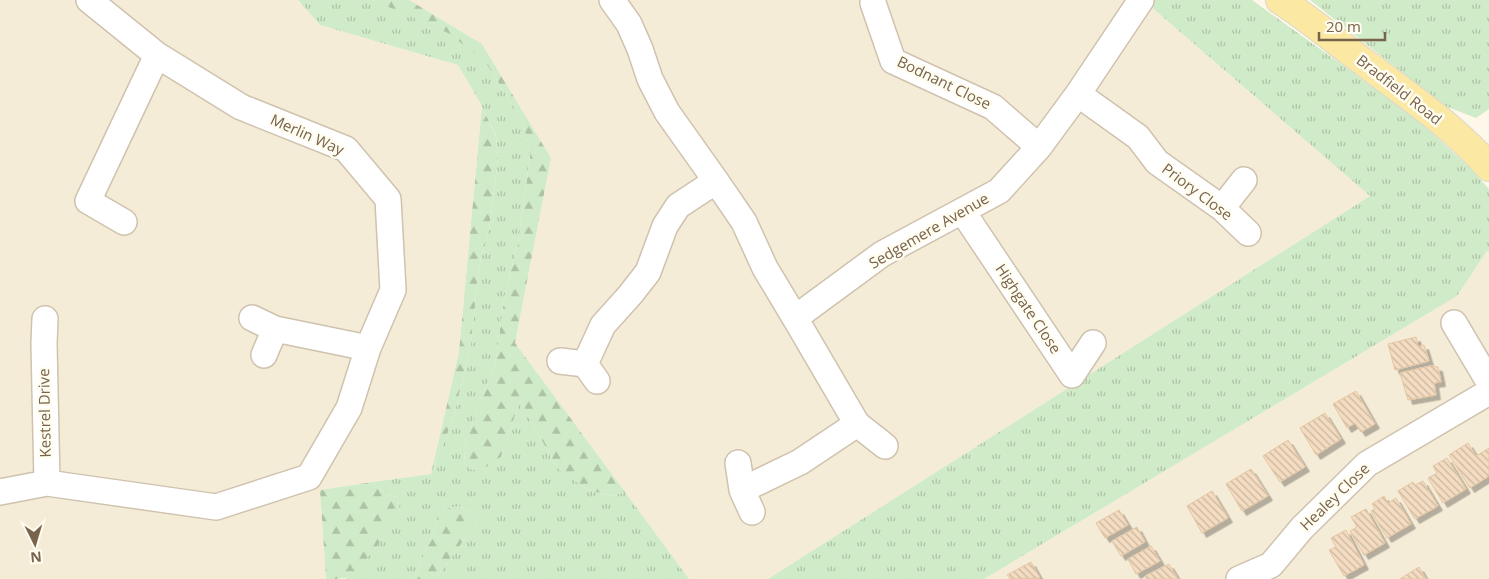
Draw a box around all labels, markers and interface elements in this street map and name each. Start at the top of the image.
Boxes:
scale bar [1319,10,1385,42]
text: 20 m [1326,16,1361,36]
street label: Bradfield Road [1353,50,1446,129]
street label: Bodnant Close [894,51,995,113]
street label: Merlin Way [268,109,348,159]
street label: Priory Close [1158,158,1237,224]
street label: Sedgemere Avenue [865,188,992,273]
street label: Highgate Close [991,260,1066,357]
street label: Kestrel Drive [33,368,55,458]
street label: Healey Close [1295,458,1373,534]
north arrow [10,519,60,569]
text: N [30,547,43,567]

